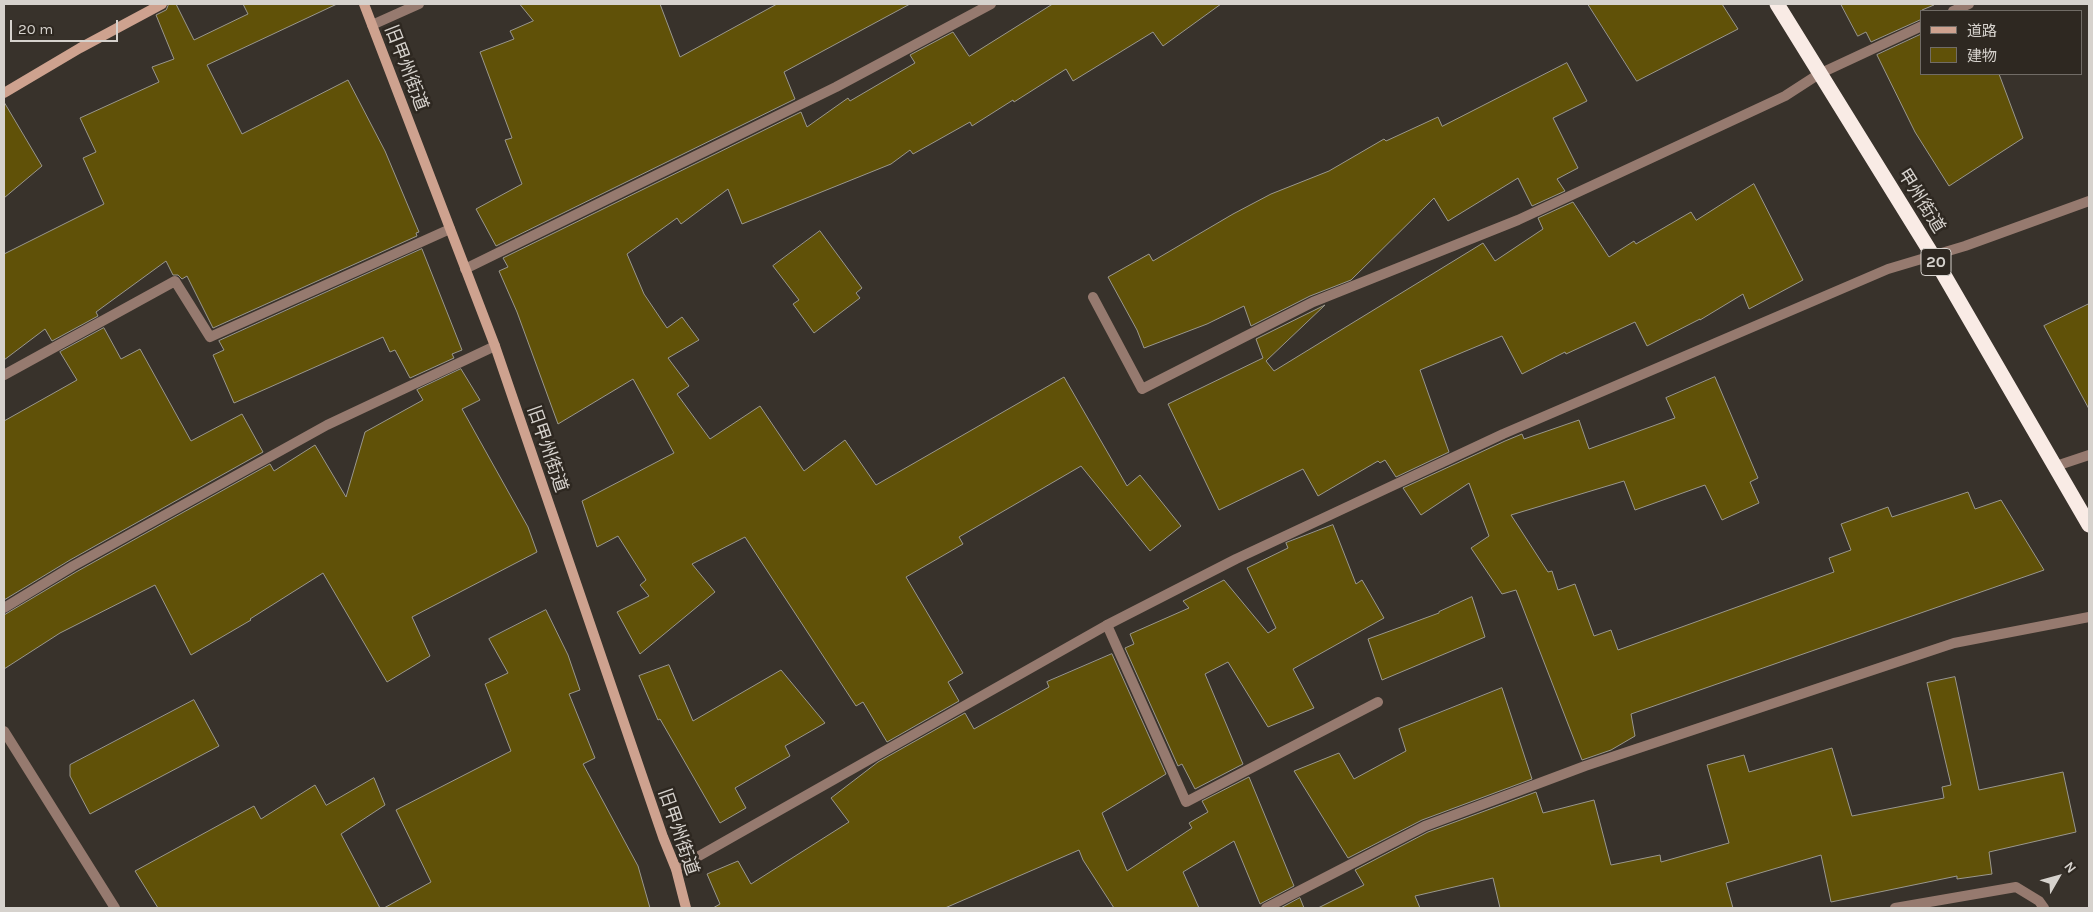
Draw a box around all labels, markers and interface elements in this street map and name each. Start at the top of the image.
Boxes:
scale bar [12,10,120,42]
legend [1920,10,2083,75]
text: 20 m [18,20,53,38]
street label: 旧甲州街道 [380,22,432,114]
text: 道路 [1967,22,1997,40]
text: 建物 [1967,47,1997,65]
street label: 甲州街道 [1893,165,1949,237]
road number: 20 [1921,248,1951,276]
street label: 旧甲州街道 [522,403,572,495]
street label: 旧甲州街道 [653,786,703,878]
north arrow [2033,852,2083,902]
text: N [2060,858,2080,877]

